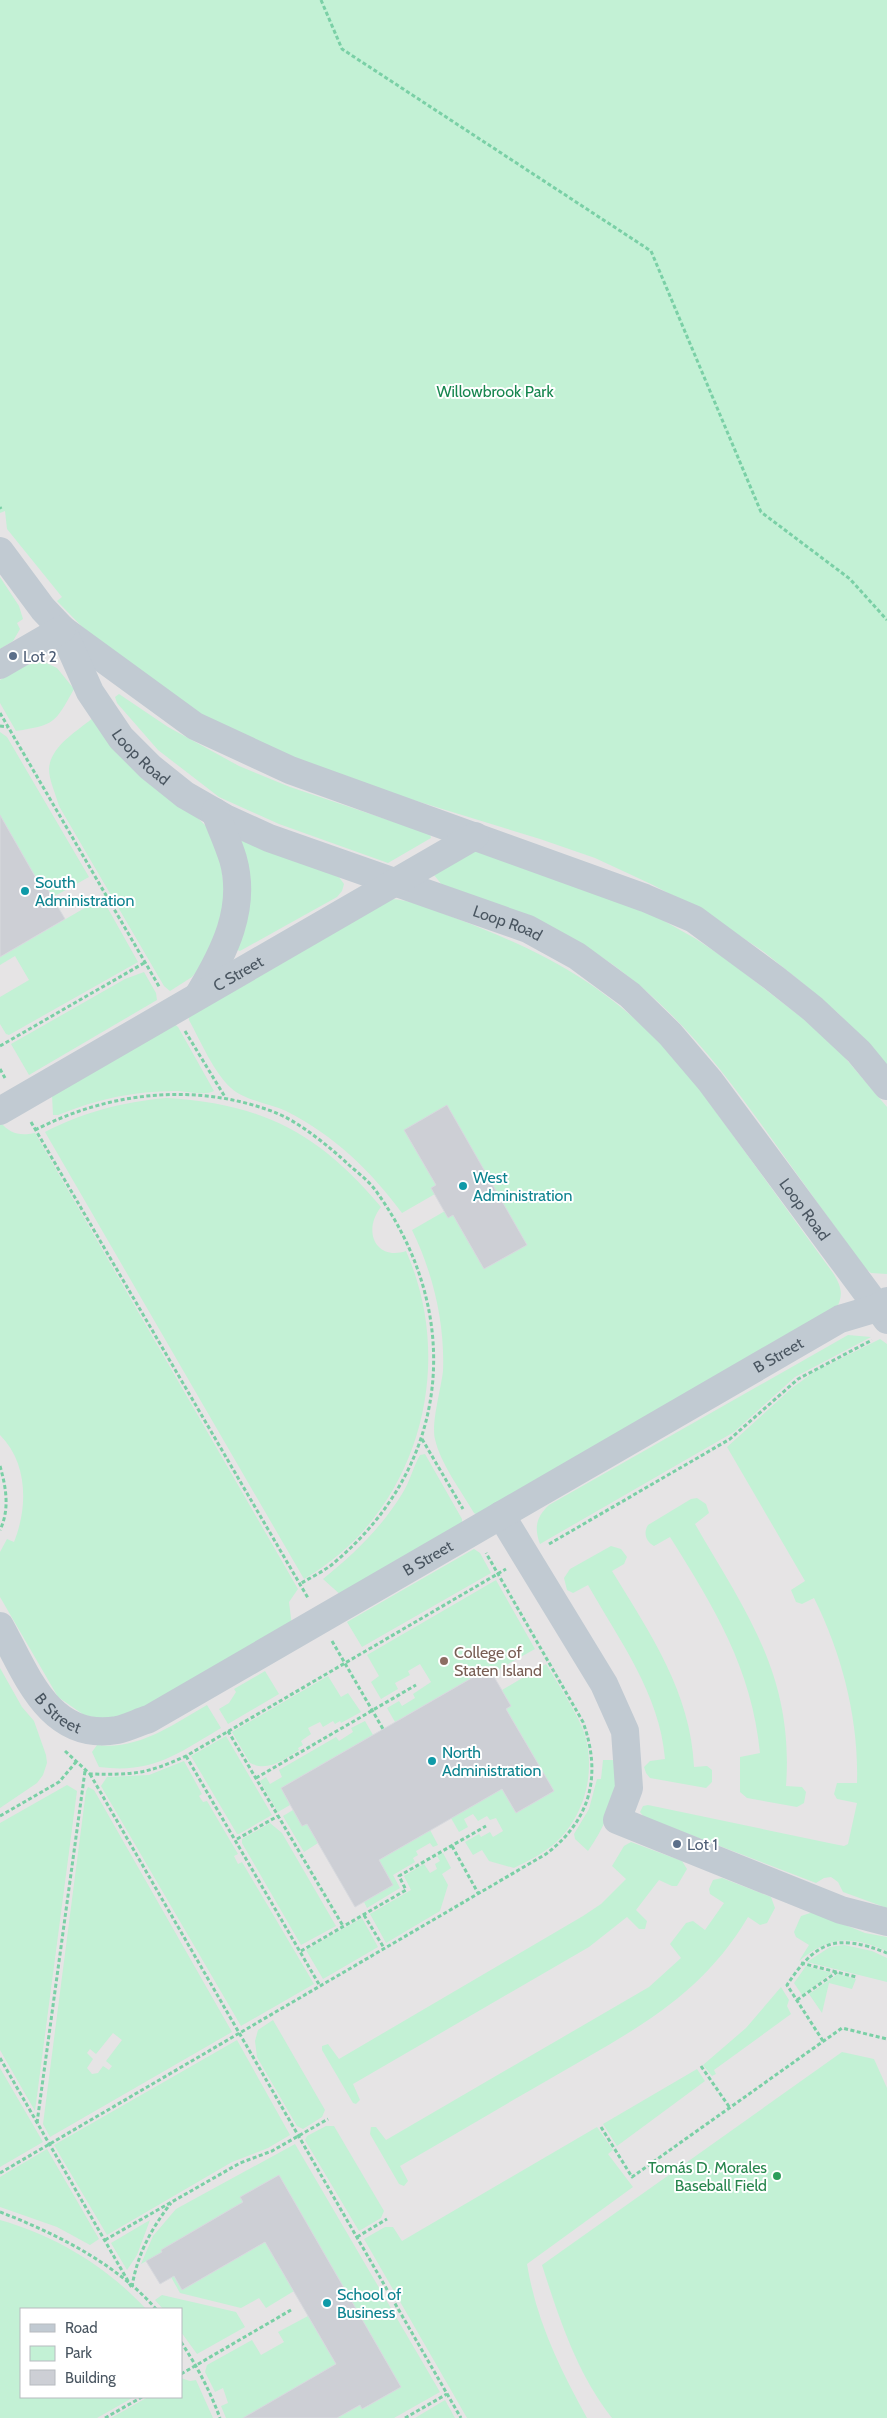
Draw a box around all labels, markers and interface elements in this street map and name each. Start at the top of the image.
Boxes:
park label: Willowbrook Park [436,382,554,401]
place label: Lot 2 [23,647,57,666]
marker: Lot 2 [7,650,19,662]
street label: Loop Road [108,726,174,789]
place label: South Administration [35,873,134,910]
marker: South Administration [19,885,31,897]
street label: Loop Road [470,901,546,945]
street label: C Street [210,951,267,996]
place label: West Administration [473,1168,572,1205]
street label: Loop Road [775,1175,834,1244]
marker: West Administration [457,1180,469,1192]
street label: B Street [750,1333,807,1377]
street label: B Street [400,1536,457,1580]
place label: College of Staten Island [454,1643,542,1680]
marker: College of Staten Island [438,1655,450,1667]
street label: B Street [31,1689,84,1738]
place label: North Administration [442,1743,541,1780]
marker: North Administration [426,1755,438,1767]
place label: Lot 1 [687,1835,718,1854]
marker: Lot 1 [671,1838,683,1850]
place label: Tomás D. Morales Baseball Field [648,2158,767,2195]
marker: Tomás D. Morales Baseball Field [771,2170,783,2182]
place label: School of Business [337,2285,402,2322]
marker: School of Business [321,2297,333,2309]
legend [20,2308,182,2398]
text: Road [65,2319,98,2337]
text: Park [65,2344,92,2362]
text: Building [65,2369,116,2387]

